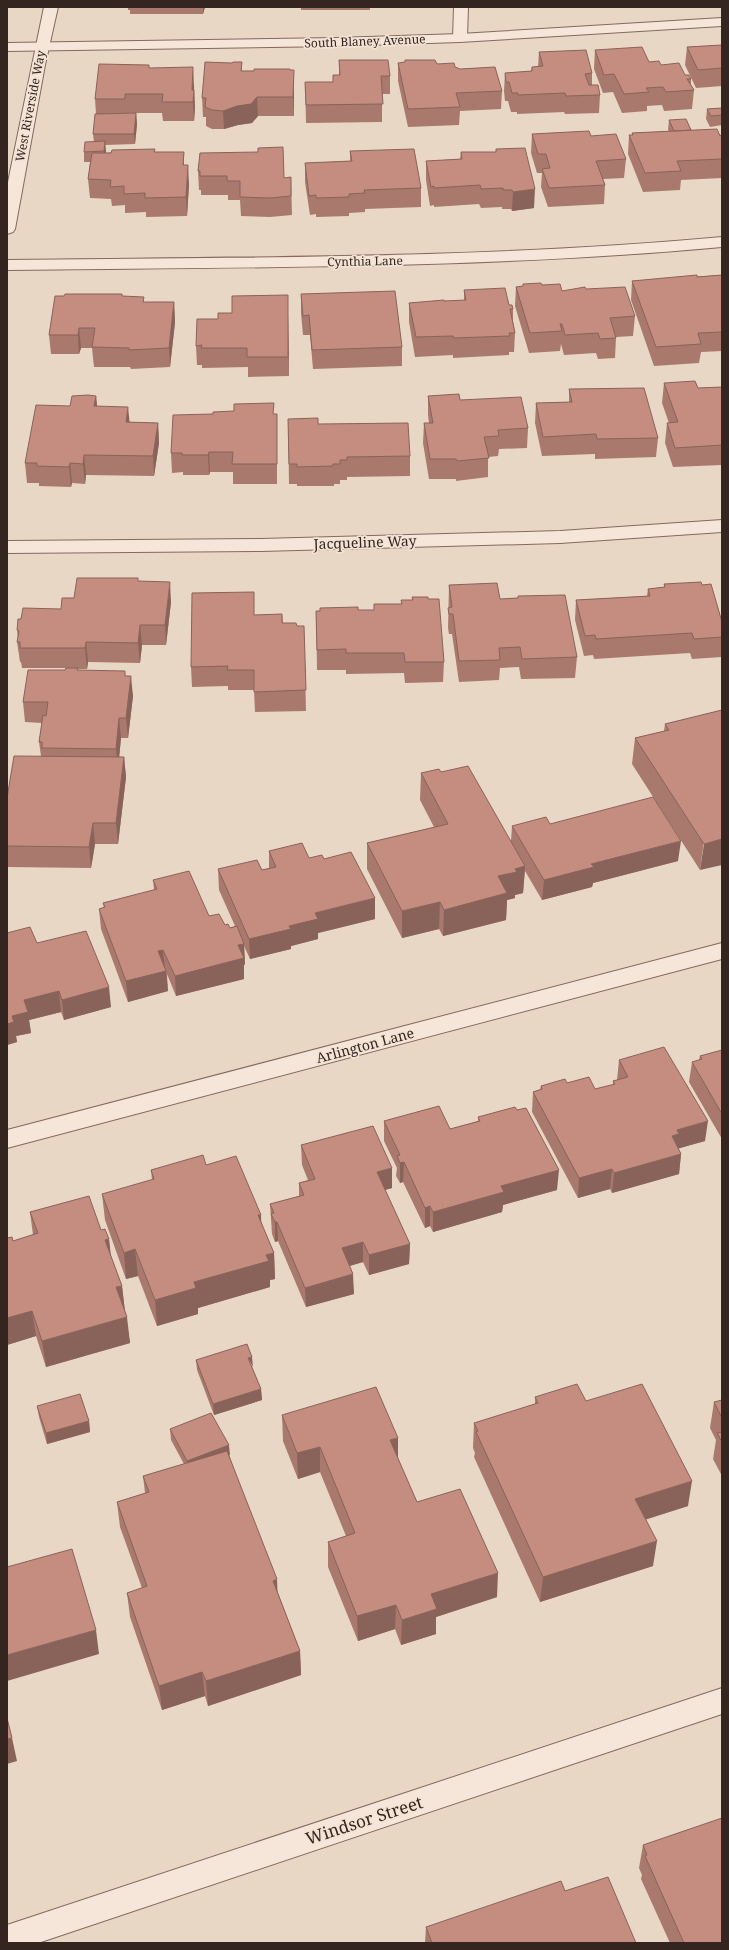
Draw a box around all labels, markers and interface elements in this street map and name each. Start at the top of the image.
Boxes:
street label: South Blaney Avenue [304,30,426,52]
street label: West Riverside Way [11,49,49,163]
street label: Cynthia Lane [327,252,403,270]
street label: Jacqueline Way [312,531,417,553]
street label: Arlington Lane [314,1023,416,1067]
street label: Windsor Street [302,1790,426,1850]

